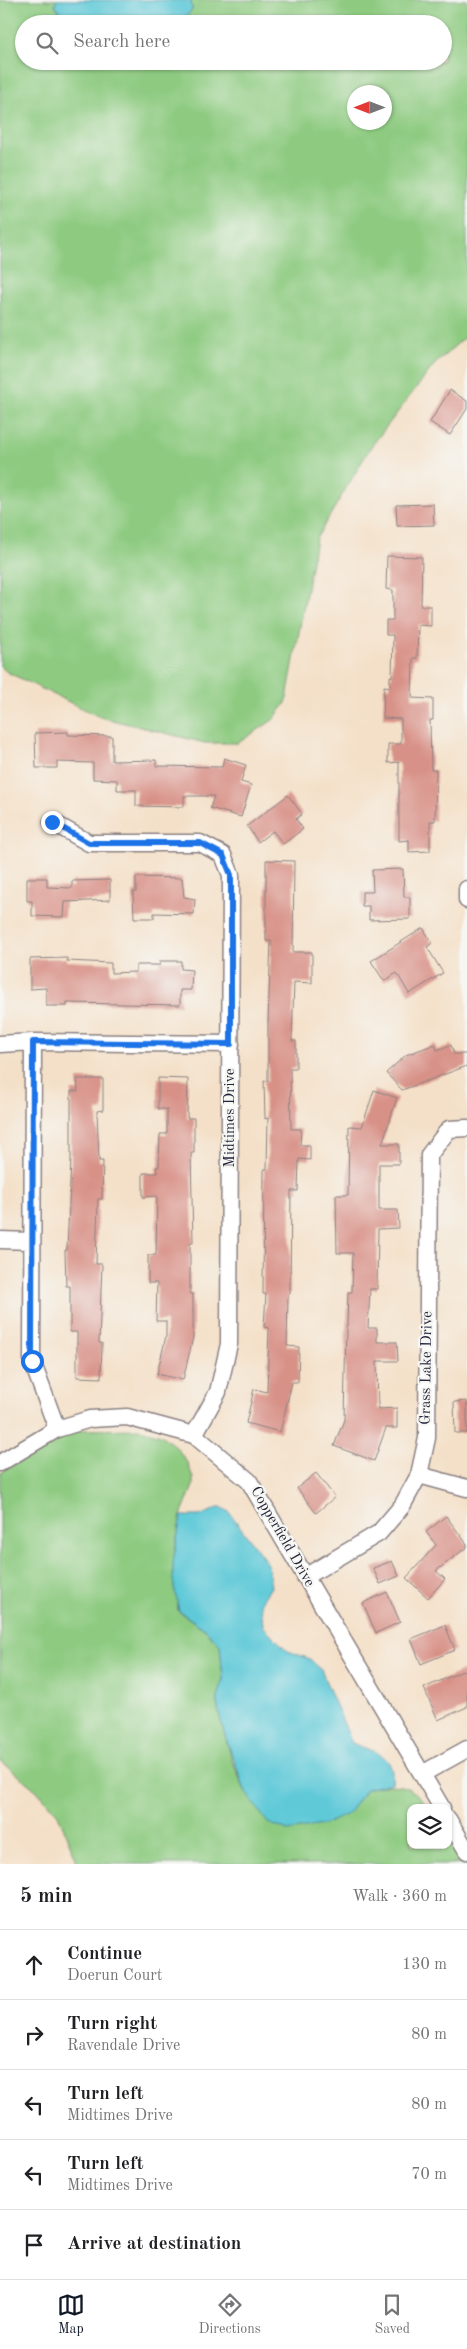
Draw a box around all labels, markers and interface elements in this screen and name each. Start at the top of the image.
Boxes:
search box [15,15,452,70]
icon: search [33,29,61,57]
text: Search here [73,33,170,52]
north arrow [347,85,392,130]
route end [41,811,64,834]
street label: Midtimes Drive [223,1068,238,1168]
street label: Grass Lake Drive [419,1311,435,1425]
route start [21,1350,44,1373]
street label: Copperfield Drive [247,1484,317,1590]
map controls [407,1804,452,1849]
button: layers [407,1804,452,1849]
text: 5 min [20,1886,73,1907]
text: Walk · 360 m [352,1889,447,1905]
text: Continue [67,1945,142,1964]
icon: ahead [20,1951,48,1979]
text: 130 m [402,1957,447,1973]
text: Doerun Court [67,1968,162,1984]
text: Turn right [67,2015,157,2034]
icon: right [20,2021,48,2049]
text: 80 m [411,2027,447,2043]
text: Ravendale Drive [67,2038,180,2054]
text: Turn left [67,2085,144,2104]
icon: left [20,2091,48,2119]
text: 80 m [411,2097,447,2113]
text: Midtimes Drive [67,2108,173,2124]
text: Turn left [67,2155,144,2174]
icon: left [20,2161,48,2189]
text: 70 m [411,2167,447,2183]
text: Midtimes Drive [67,2178,173,2194]
icon: arrive [20,2231,48,2259]
text: Arrive at destination [67,2235,241,2254]
tab: Map [57,2291,85,2338]
tab: Directions [199,2291,261,2338]
tab: Saved [374,2291,410,2338]

